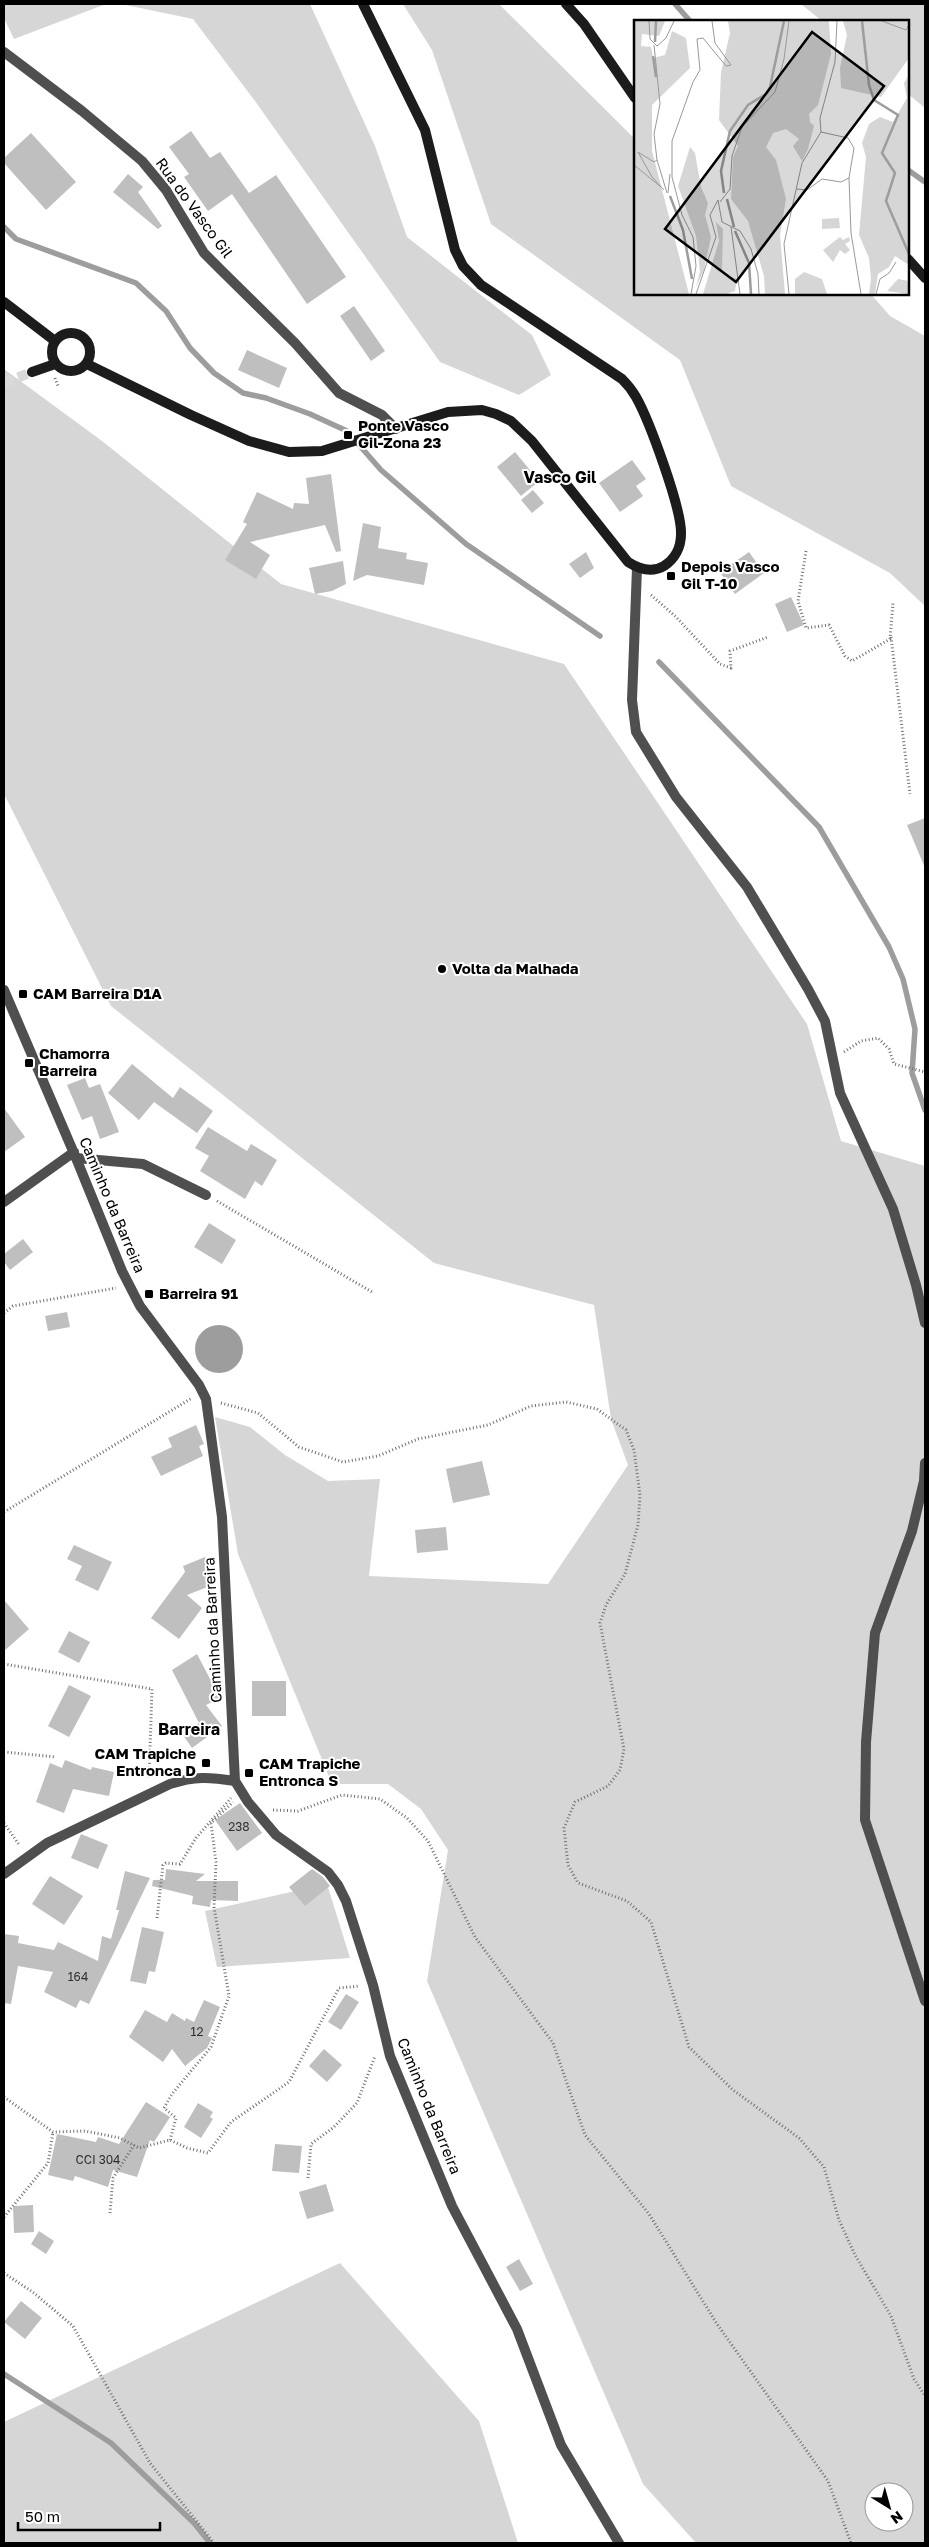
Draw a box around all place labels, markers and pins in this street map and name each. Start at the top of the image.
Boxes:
place label: Ponte Vasco Gil-Zona 23 [358,416,449,451]
marker: Ponte Vasco Gil-Zona 23 [342,429,354,441]
place label: Depois Vasco Gil T-10 [681,557,779,592]
marker: Depois Vasco Gil T-10 [665,570,677,582]
place label: Volta da Malhada [452,959,579,977]
marker: Volta da Malhada [436,963,448,975]
place label: CAM Barreira D1A [33,984,162,1002]
marker: CAM Barreira D1A [17,988,29,1000]
place label: Chamorra Barreira [39,1044,110,1079]
marker: Chamorra Barreira [23,1057,35,1069]
place label: Barreira 91 [159,1284,238,1302]
marker: Barreira 91 [143,1288,155,1300]
place label: CAM Trapiche Entronca D [95,1744,196,1779]
place label: CAM Trapiche Entronca S [259,1754,361,1789]
marker: CAM Trapiche Entronca D [200,1757,212,1769]
marker: CAM Trapiche Entronca S [243,1767,255,1779]

